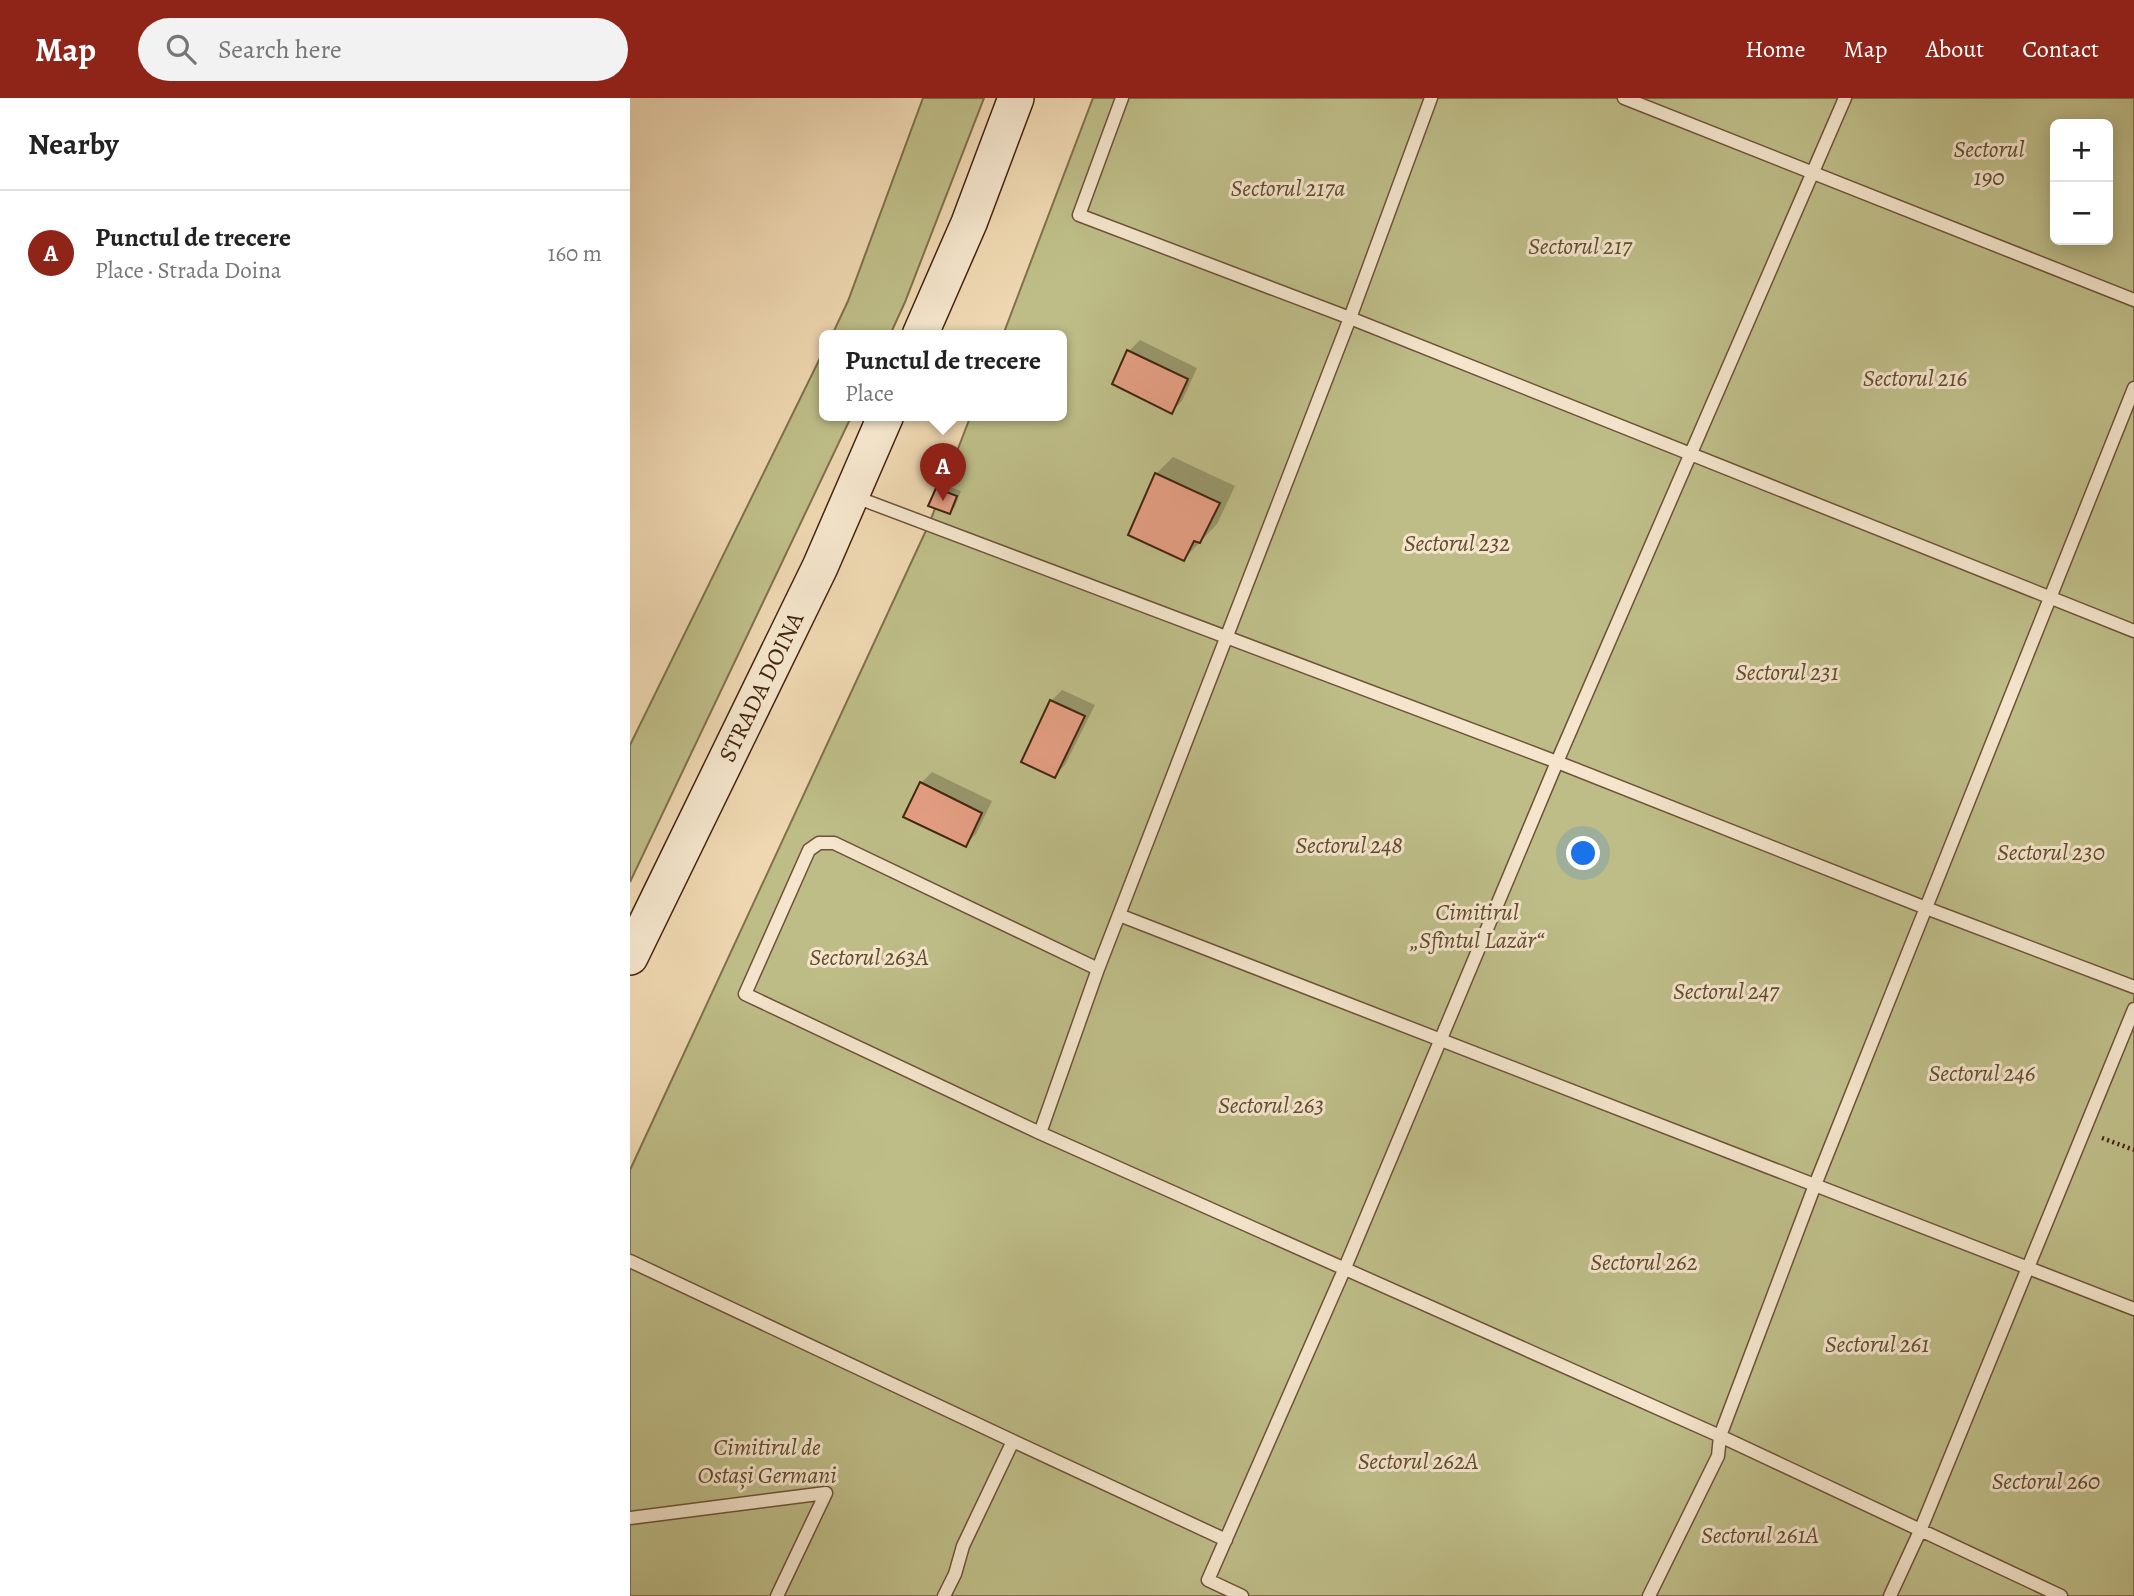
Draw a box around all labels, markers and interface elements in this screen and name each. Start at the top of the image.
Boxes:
search box [138,18,628,81]
text: Map [35,27,96,72]
icon: search [162,30,200,68]
text: Search here [218,32,342,67]
text: Home [1745,33,1806,65]
text: Map [1844,33,1888,65]
text: About [1926,33,1984,65]
text: Contact [2022,33,2099,65]
map controls [2050,119,2113,245]
button: + [2050,119,2113,182]
text: Nearby [28,124,119,164]
park label: Sectorul 190 [1954,133,2024,193]
park label: Sectorul 217a [1231,172,1345,204]
button: − [2050,182,2113,245]
text: Punctul de trecere [95,220,291,255]
park label: Sectorul 217 [1528,230,1633,262]
text: A [44,238,58,269]
text: 160 m [548,238,602,269]
text: Place · Strada Doina [95,255,282,286]
popup [819,330,1067,421]
text: Punctul de trecere [845,343,1041,378]
park label: Sectorul 216 [1863,362,1968,394]
text: Place [845,378,894,409]
pin: A [920,443,966,501]
park label: Sectorul 232 [1404,527,1510,559]
street label: STRADA DOINA [711,606,812,767]
park label: Sectorul 231 [1735,656,1839,688]
park label: Sectorul 248 [1295,829,1403,861]
your location [1566,836,1600,870]
park label: Sectorul 230 [1997,836,2105,868]
park label: Cimitirul „Sfîntul Lazăr“ [1409,896,1545,956]
park label: Sectorul 263A [809,941,929,973]
park label: Sectorul 247 [1673,975,1780,1007]
park label: Sectorul 246 [1929,1057,2036,1089]
park label: Sectorul 263 [1218,1089,1324,1121]
park label: Sectorul 262 [1590,1246,1698,1278]
park label: Sectorul 261 [1825,1328,1929,1360]
park label: Cimitirul de Ostași Germani [697,1431,837,1491]
park label: Sectorul 262A [1358,1445,1479,1477]
park label: Sectorul 260 [1992,1465,2100,1497]
park label: Sectorul 261A [1701,1519,1820,1551]

